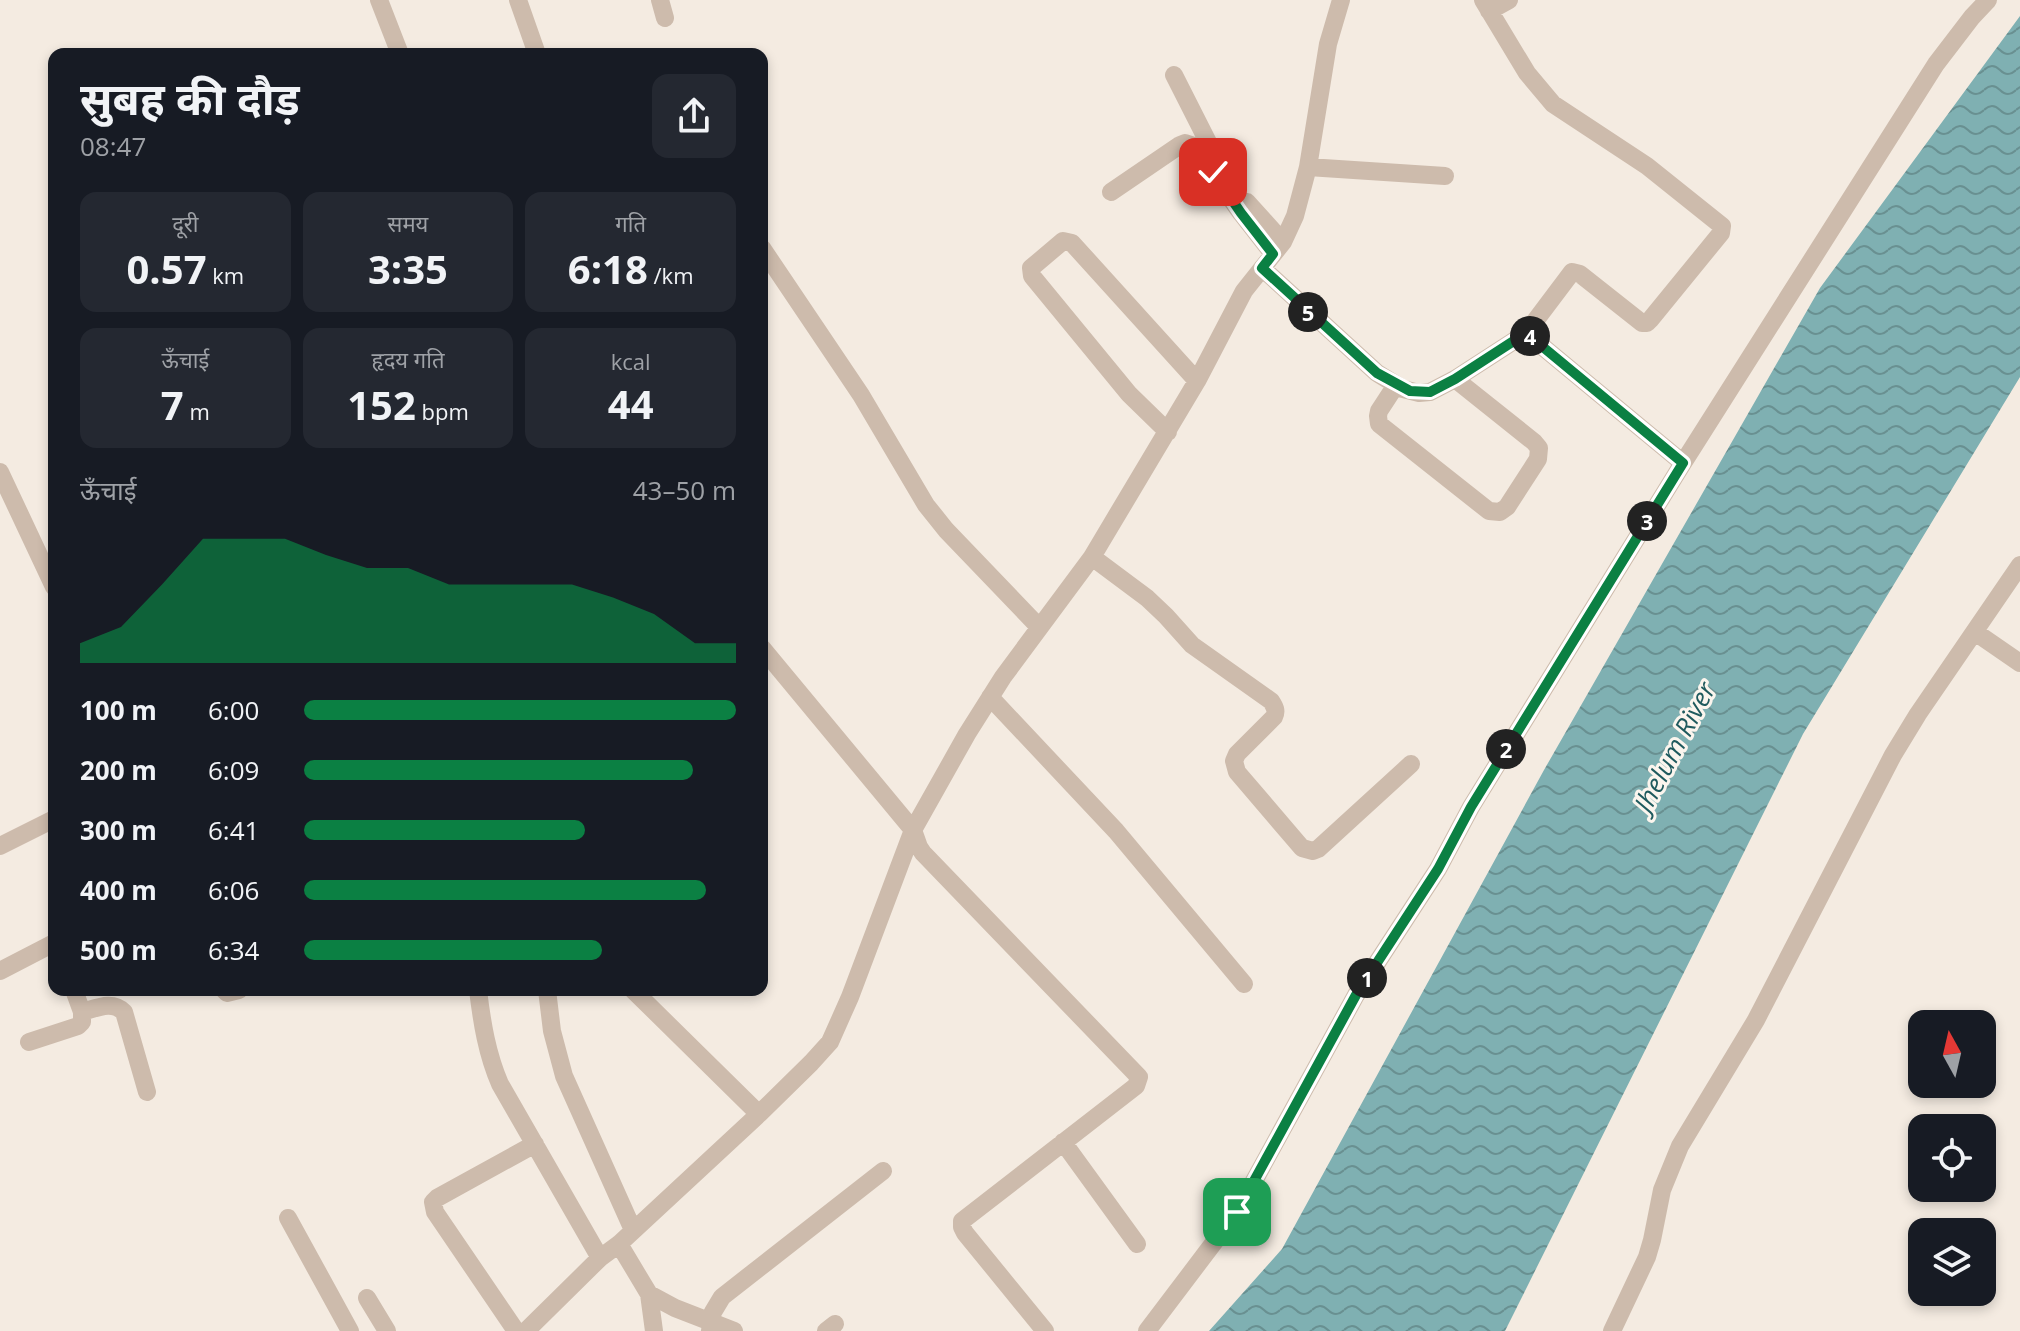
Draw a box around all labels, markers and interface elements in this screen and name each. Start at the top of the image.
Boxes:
text: सुबह की दौड़ [80,68,300,128]
button: share [652,74,736,158]
text: 08:47 [80,128,146,164]
pin [1179,138,1247,206]
icon: check [1191,150,1235,194]
text: दूरी [172,208,199,238]
text: समय [388,208,428,238]
text: गति [615,208,646,238]
text: 0.57 [126,241,207,296]
text: 3:35 [368,241,448,296]
text: 6:18 [568,241,648,296]
text: km [207,260,244,290]
text: /km [648,260,694,290]
pin: 5 [1288,292,1328,332]
text: 5 [1302,297,1314,327]
pin: 4 [1510,316,1550,356]
text: 4 [1524,321,1536,351]
text: ऊँचाई [161,344,209,374]
text: हृदय गति [372,344,444,374]
text: kcal [611,346,651,376]
text: 44 [608,376,654,431]
text: 7 [161,377,184,432]
text: 152 [347,377,416,432]
text: m [184,396,210,426]
text: bpm [416,396,469,426]
text: ऊँचाई [80,472,136,508]
text: 43–50 m [633,472,736,508]
pin: 3 [1627,501,1667,541]
text: 3 [1641,506,1653,536]
water label: Jhelum River [1622,674,1724,822]
text: 100 m [80,692,157,728]
text: 6:00 [208,692,259,728]
pin: 2 [1486,729,1526,769]
text: 2 [1500,734,1512,764]
text: 200 m [80,752,157,788]
text: 6:09 [208,752,259,788]
text: 300 m [80,812,157,848]
text: 6:41 [208,812,259,848]
text: 400 m [80,872,157,908]
text: 6:06 [208,872,259,908]
text: 500 m [80,932,157,968]
text: 6:34 [208,932,259,968]
pin: 1 [1347,958,1387,998]
text: 1 [1361,963,1373,993]
north arrow [1908,1010,1996,1098]
map controls [1908,1010,1996,1306]
button: locate [1908,1114,1996,1202]
pin [1203,1178,1271,1246]
icon: arrive [1215,1190,1259,1234]
button: layers [1908,1218,1996,1306]

